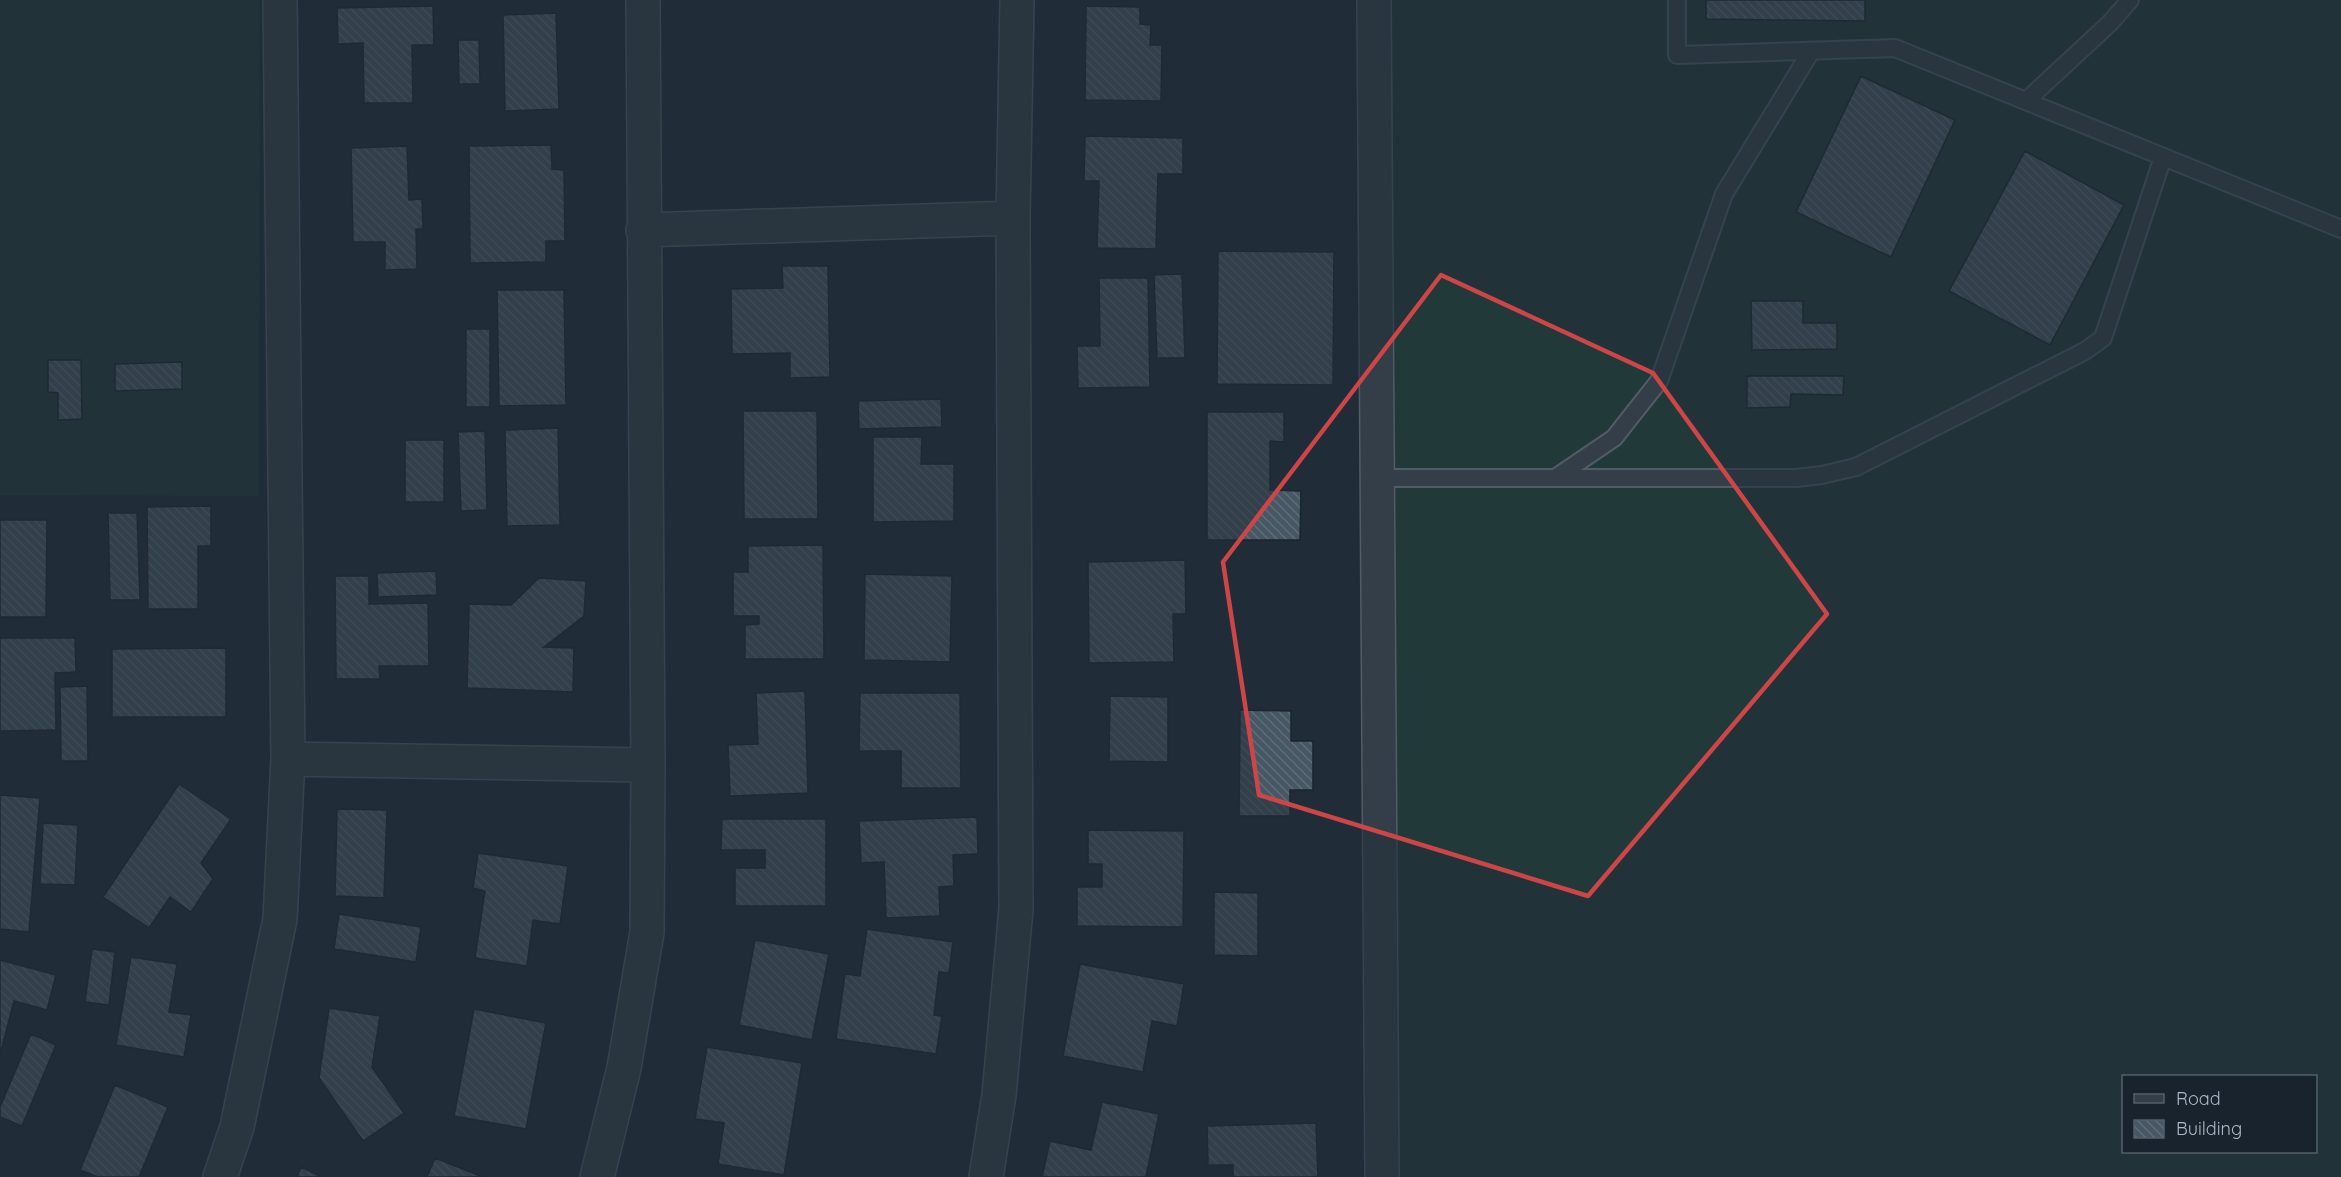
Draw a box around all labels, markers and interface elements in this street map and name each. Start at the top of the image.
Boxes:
legend [2122,1075,2317,1153]
text: Road [2176,1087,2221,1110]
text: Building [2176,1117,2242,1140]

